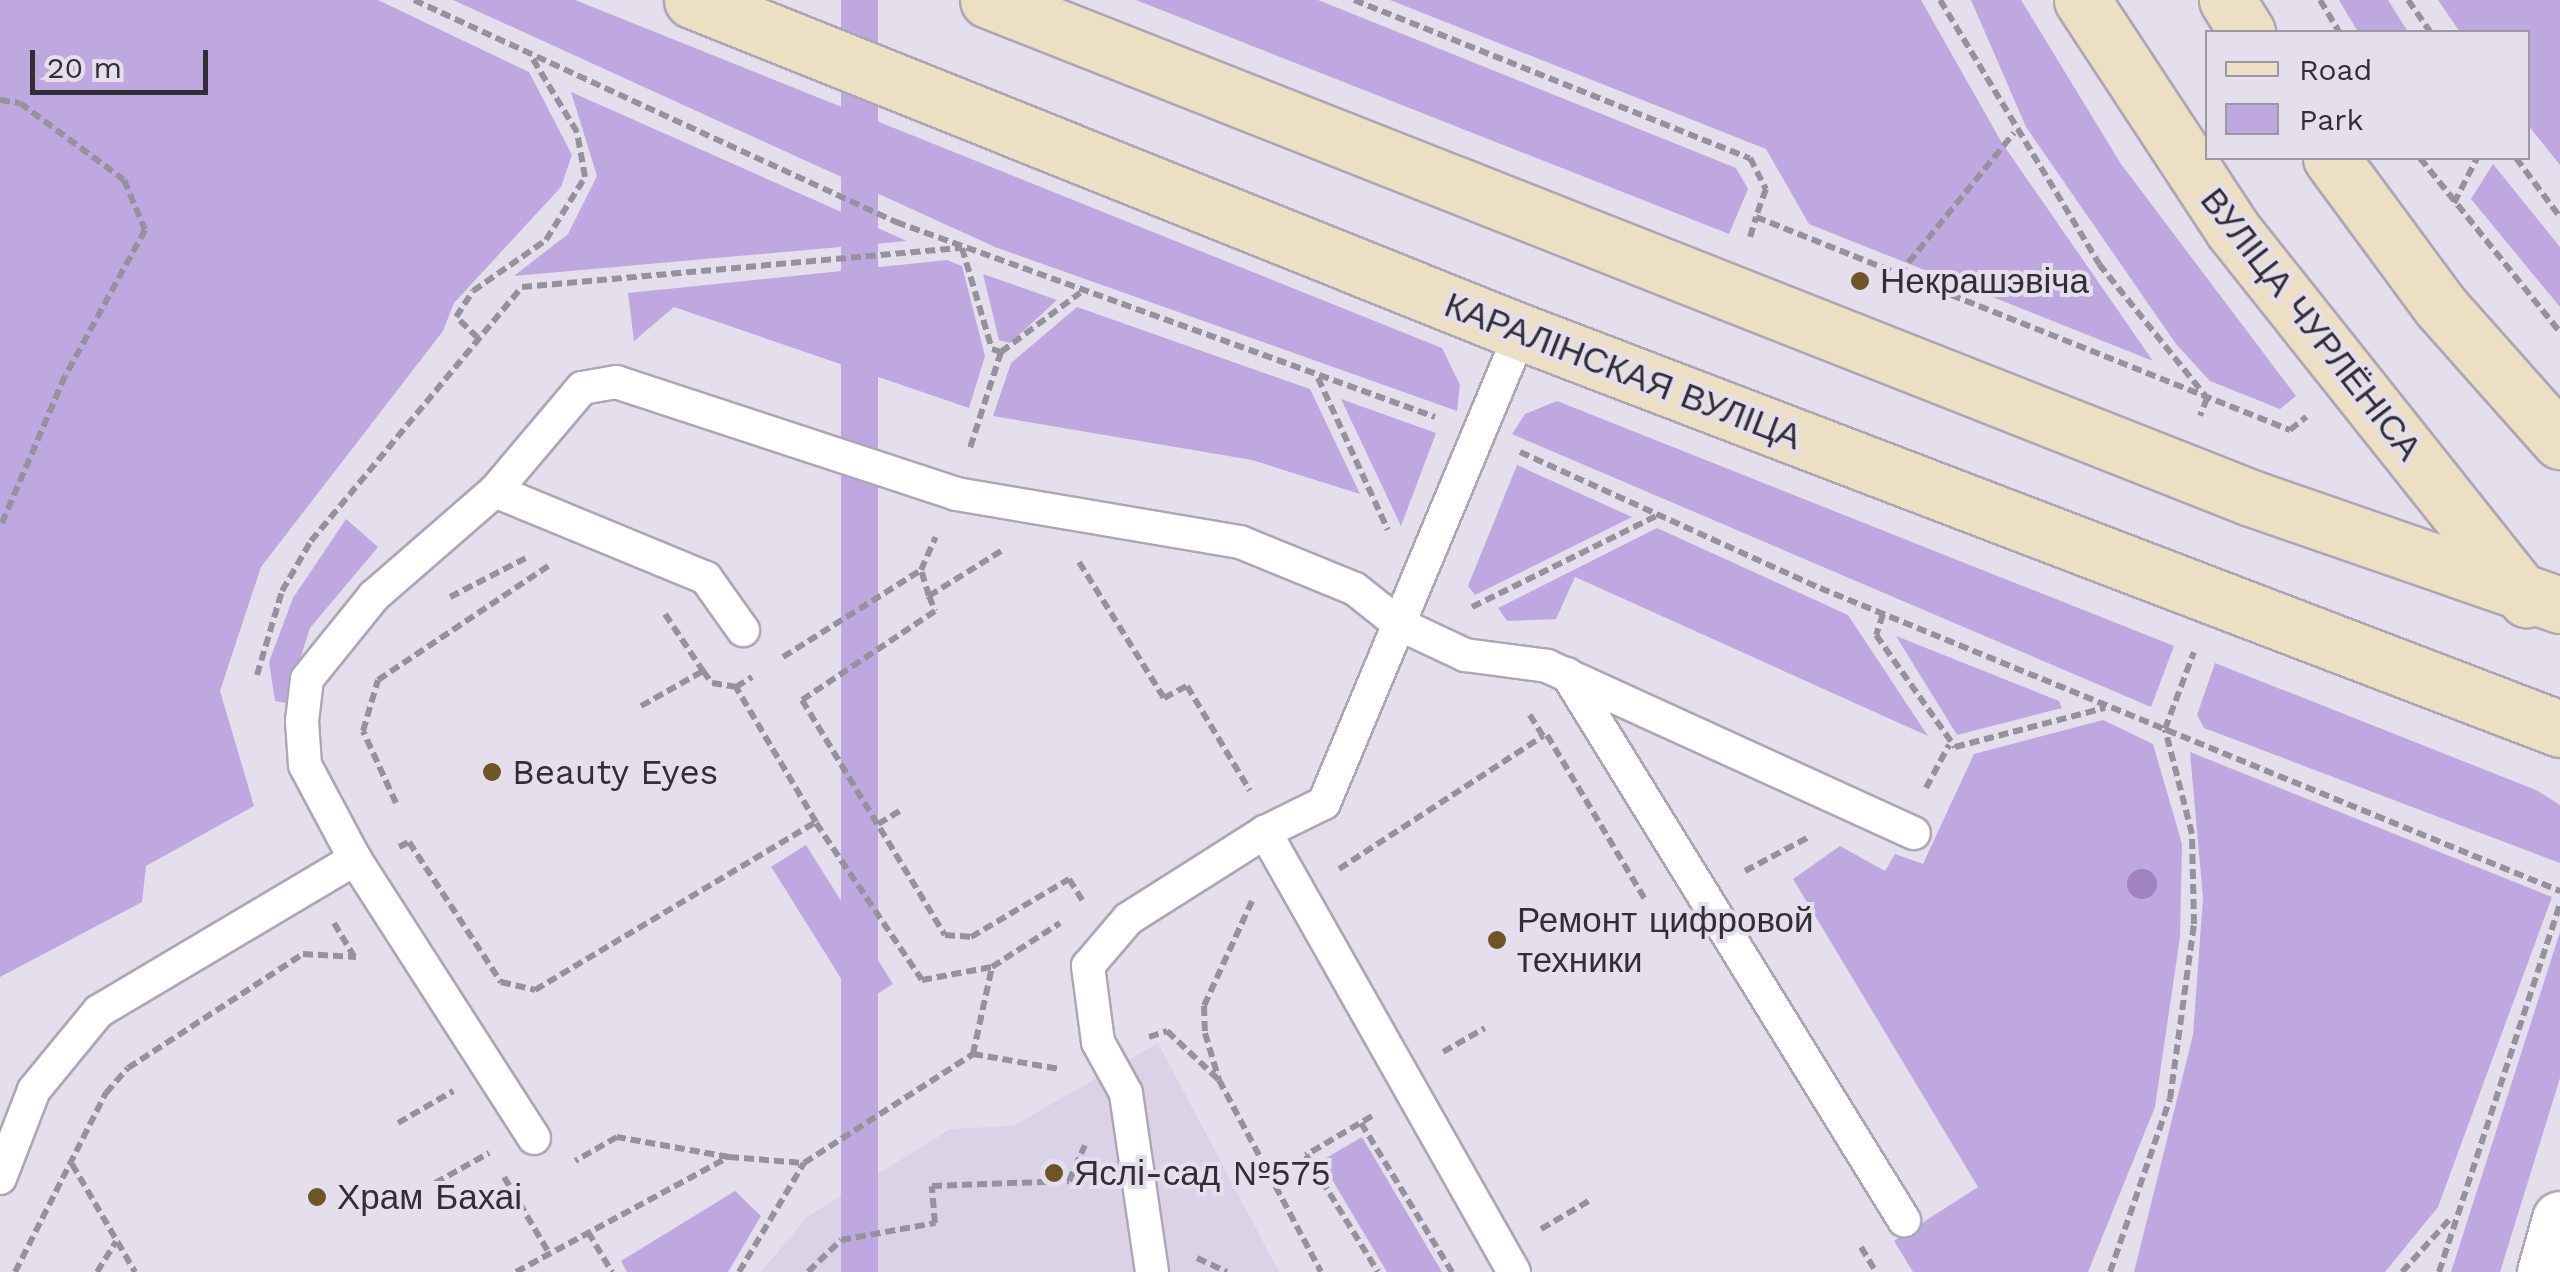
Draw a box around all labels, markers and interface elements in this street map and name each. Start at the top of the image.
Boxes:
scale bar [35,30,212,92]
legend [2205,30,2530,160]
text: 20 m [47,50,122,85]
text: Road [2299,52,2372,87]
text: Park [2299,102,2364,137]
street label: ВУЛІЦА ЧУРЛЁНІСА [2192,180,2430,468]
place label: Некрашэвіча [1880,260,2089,302]
marker: Некрашэвіча [1849,270,1871,292]
street label: КАРАЛІНСКАЯ ВУЛІЦА [1439,284,1807,458]
place label: Beauty Eyes [512,751,719,793]
marker: Beauty Eyes [481,761,503,783]
place label: Ремонт цифровой техники [1517,899,1814,981]
marker: Ремонт цифровой техники [1486,929,1508,951]
place label: Яслі-сад №575 [1074,1152,1331,1194]
marker: Яслі-сад №575 [1043,1162,1065,1184]
place label: Храм Бахаі [337,1176,522,1218]
marker: Храм Бахаі [306,1186,328,1208]

